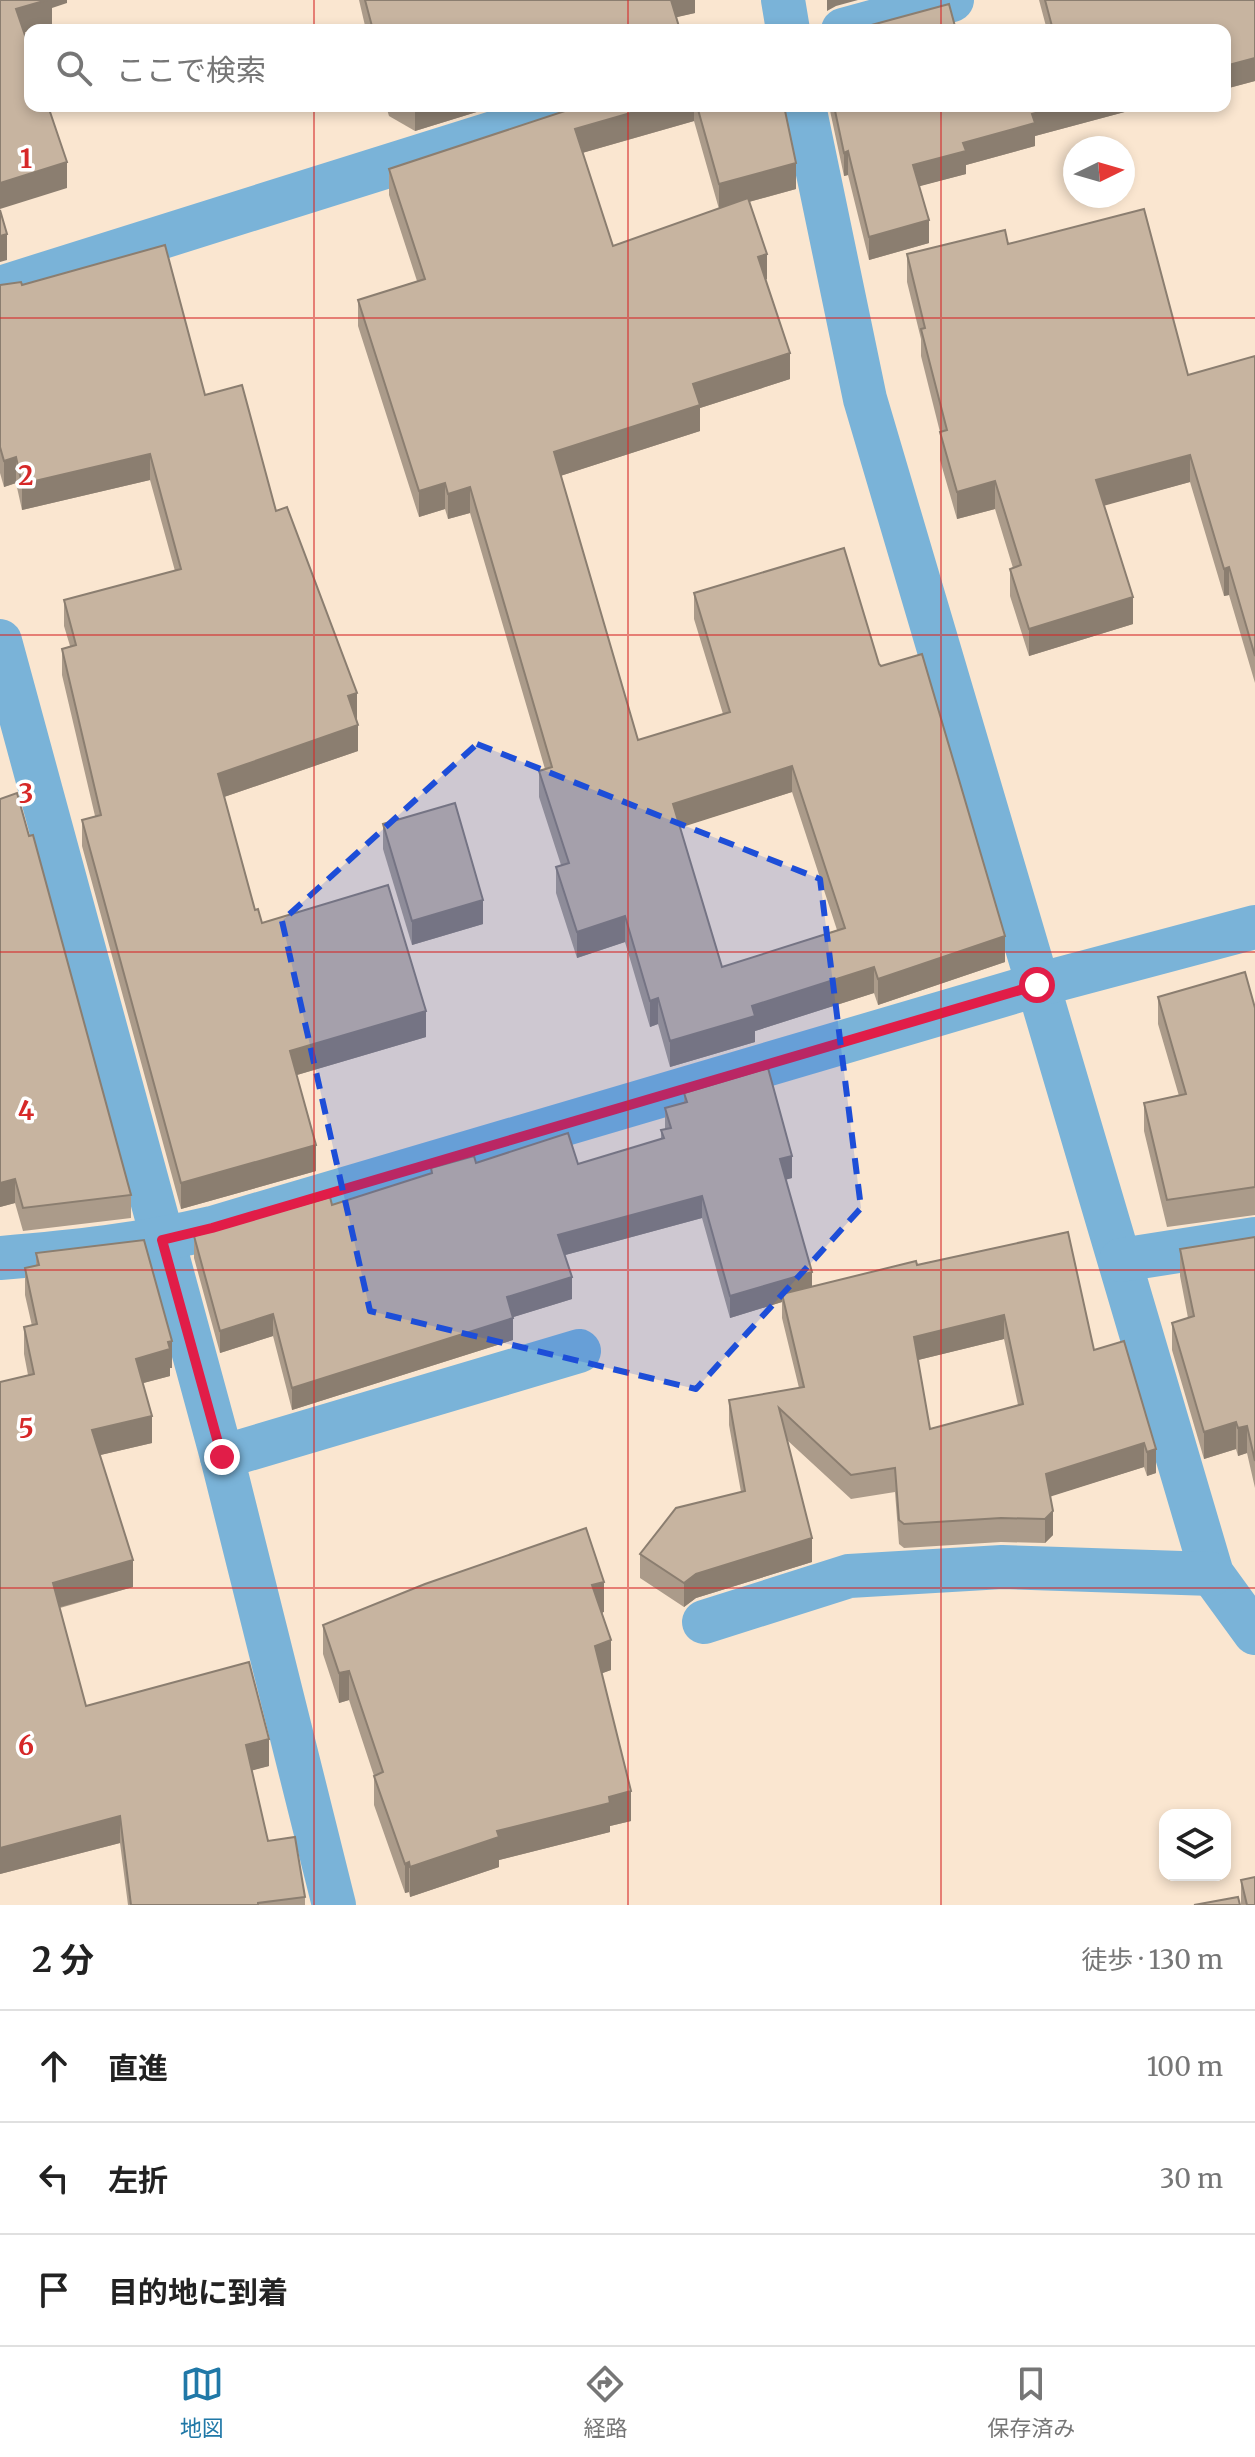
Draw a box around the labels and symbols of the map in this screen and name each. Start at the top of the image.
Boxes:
north arrow [1063,136,1135,208]
text: 1 [20,142,32,175]
text: 2 [18,459,34,492]
text: 3 [19,777,33,810]
route start [1019,967,1055,1003]
text: 4 [18,1094,35,1127]
text: 5 [18,1412,34,1445]
route end [204,1439,240,1475]
text: 6 [18,1729,34,1762]

